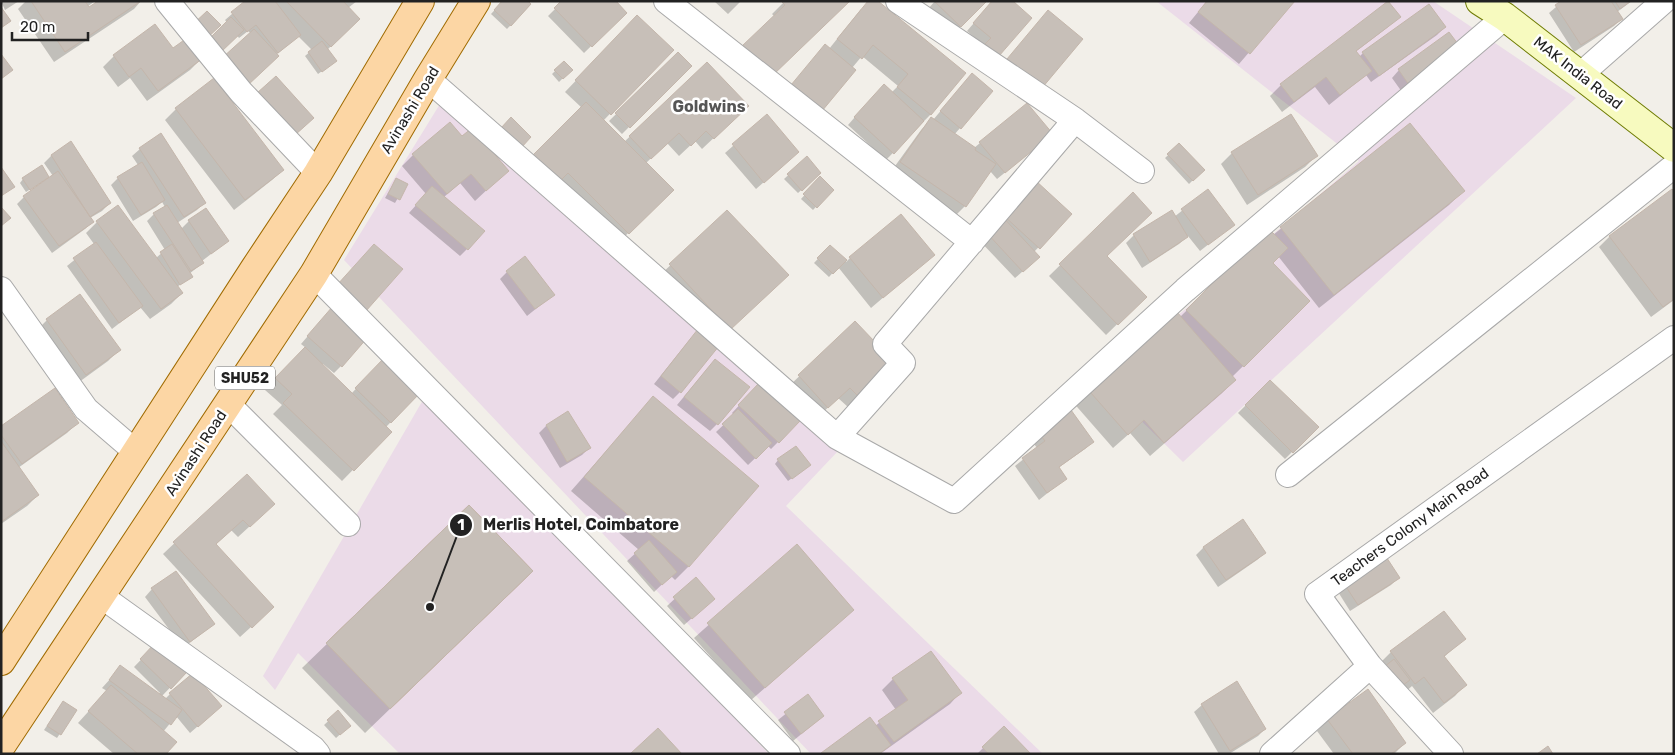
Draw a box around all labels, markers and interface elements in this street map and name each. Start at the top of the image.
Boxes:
scale bar [12,10,89,42]
text: 20 m [20,18,55,36]
street label: MAK India Road [1530,33,1626,113]
street label: Avinashi Road [377,63,443,157]
district label: Goldwins [672,97,746,116]
road number: SHU52 [215,366,275,389]
street label: Avinashi Road [162,407,230,499]
street label: Teachers Colony Main Road [1328,464,1492,590]
callout: Merlis Hotel, Coimbatore [448,509,689,540]
text: Merlis Hotel, Coimbatore [483,515,679,534]
text: 1 [457,516,465,534]

